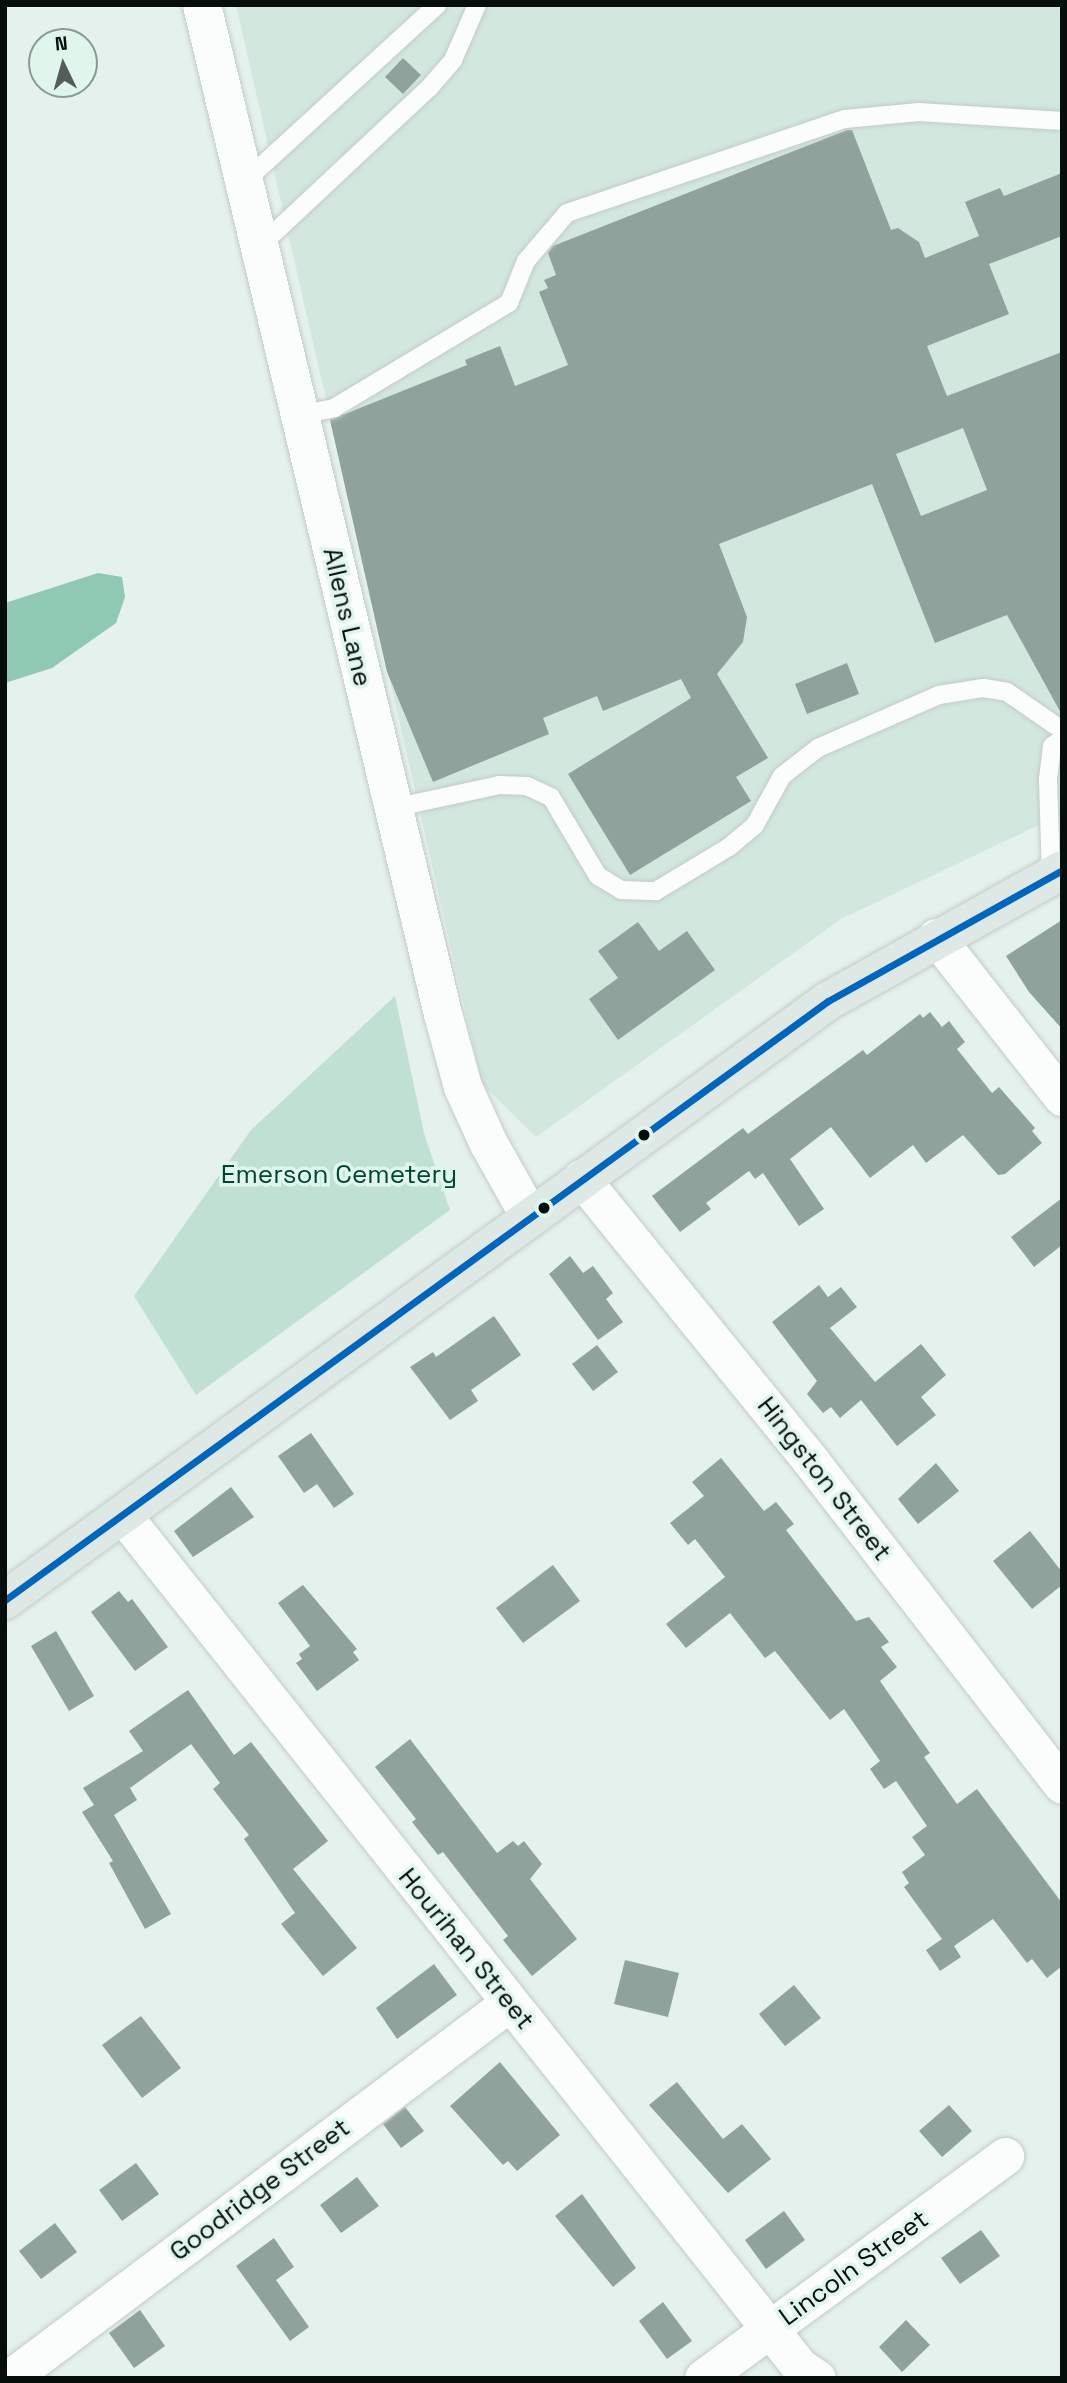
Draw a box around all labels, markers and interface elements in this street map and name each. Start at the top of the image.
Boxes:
north arrow [28,28,98,98]
text: N [54,31,69,57]
street label: Allens Lane [316,545,378,689]
unlabelled marker [637,1128,651,1142]
park label: Emerson Cemetery [221,1159,457,1191]
unlabelled marker [537,1201,551,1215]
street label: Hingston Street [750,1391,898,1567]
street label: Hourihan Street [392,1862,540,2036]
street label: Goodridge Street [164,2112,356,2268]
street label: Lincoln Street [773,2203,935,2333]

